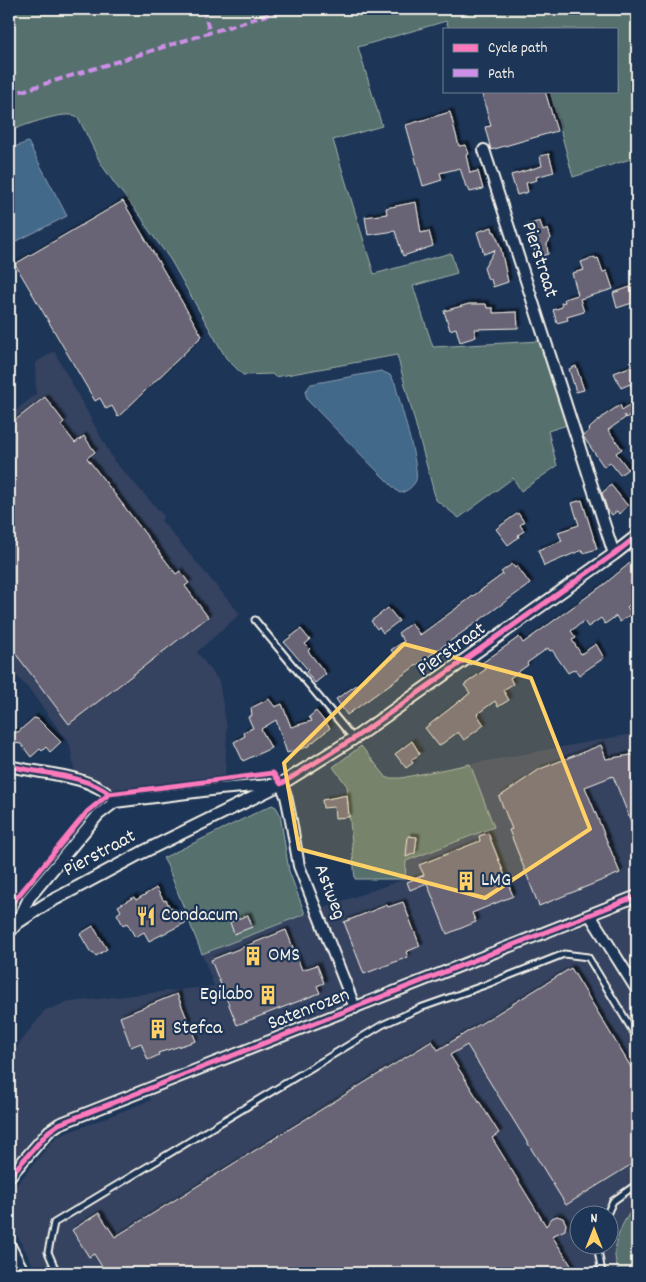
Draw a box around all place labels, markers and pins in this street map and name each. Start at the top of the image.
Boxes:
place label: LMG [481,867,511,895]
building icon: LMG [455,870,477,892]
place label: Condacum [161,902,238,930]
restaurant icon: Condacum [135,905,157,927]
place label: OMS [268,942,300,970]
building icon: OMS [242,945,264,967]
place label: Egilabo [200,981,253,1009]
building icon: Egilabo [257,984,279,1006]
place label: Stefca [173,1015,223,1043]
building icon: Stefca [147,1018,169,1040]

